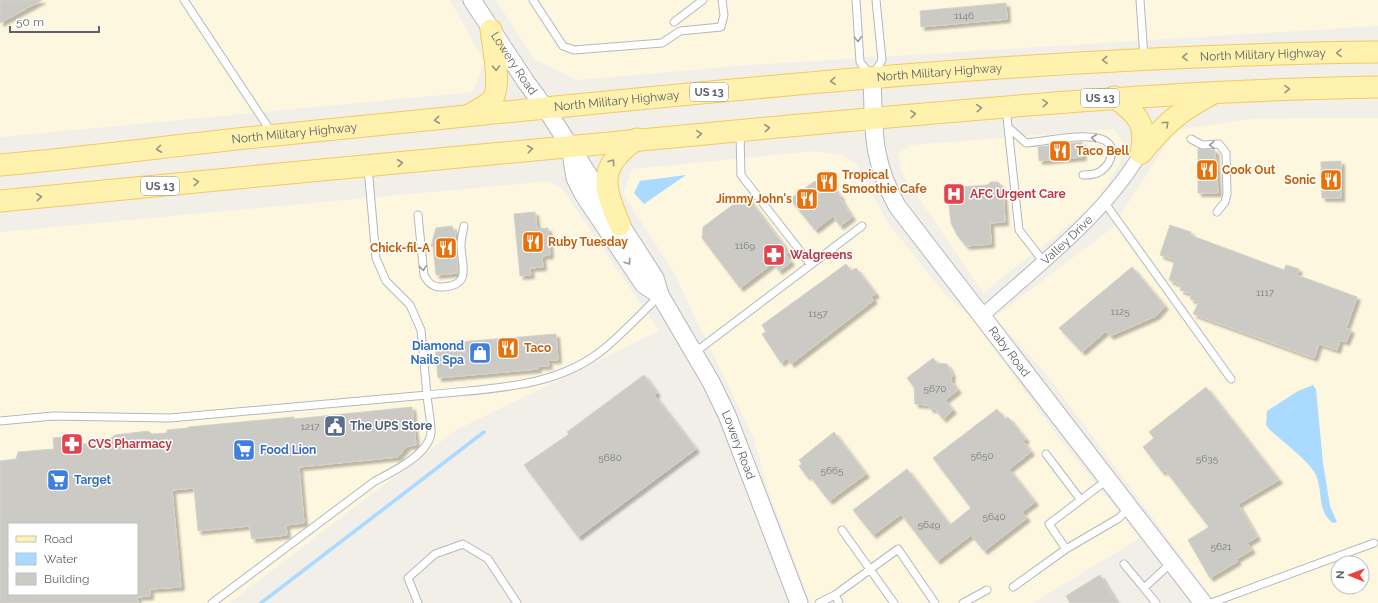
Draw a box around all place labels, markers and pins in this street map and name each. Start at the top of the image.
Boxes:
restaurant icon: Taco Bell [1047,138,1073,164]
place label: Taco Bell [1076,144,1129,158]
restaurant icon: Cook Out [1194,157,1220,183]
place label: Cook Out [1222,163,1276,177]
restaurant icon: Sonic [1318,167,1344,193]
place label: Tropical Smoothie Cafe [842,168,927,196]
restaurant icon: Tropical Smoothie Cafe [814,169,840,195]
place label: Sonic [1284,173,1316,187]
hospital icon: AFC Urgent Care [941,181,967,207]
restaurant icon: Jimmy John's [794,186,820,212]
place label: AFC Urgent Care [970,187,1066,201]
place label: Jimmy John's [716,192,792,206]
restaurant icon: Ruby Tuesday [520,229,546,255]
restaurant icon: Chick-fil-A [433,235,459,261]
place label: Ruby Tuesday [548,235,628,249]
place label: Chick-fil-A [370,241,431,255]
pharmacy icon: Walgreens [761,242,787,268]
place label: Walgreens [790,248,852,262]
restaurant icon: Taco [495,335,521,361]
place label: Diamond Nails Spa [411,339,464,367]
shop icon: Diamond Nails Spa [467,340,493,366]
place label: Taco [524,341,551,355]
public building icon: The UPS Store [322,413,348,439]
place label: The UPS Store [350,419,432,433]
pharmacy icon: CVS Pharmacy [59,431,85,457]
place label: CVS Pharmacy [88,437,172,451]
supermarket icon: Food Lion [231,437,257,463]
place label: Food Lion [260,443,316,457]
supermarket icon: Target [45,467,71,493]
place label: Target [74,473,112,487]

